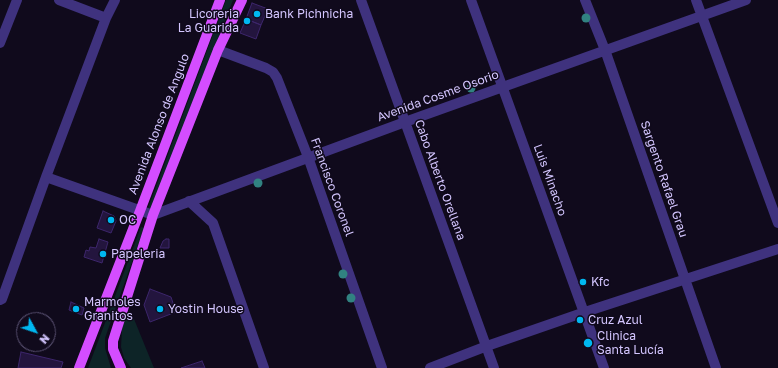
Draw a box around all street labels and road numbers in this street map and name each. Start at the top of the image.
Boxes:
street label: Avenida Alonso de Angulo [125,52,193,196]
street label: Avenida Cosme Osorio [375,67,501,125]
street label: Cabo Alberto Orellana [411,118,469,242]
street label: Sargento Rafael Grau [637,119,691,239]
street label: Francisco Coronel [307,136,357,238]
street label: Luis Minacho [530,142,570,218]

